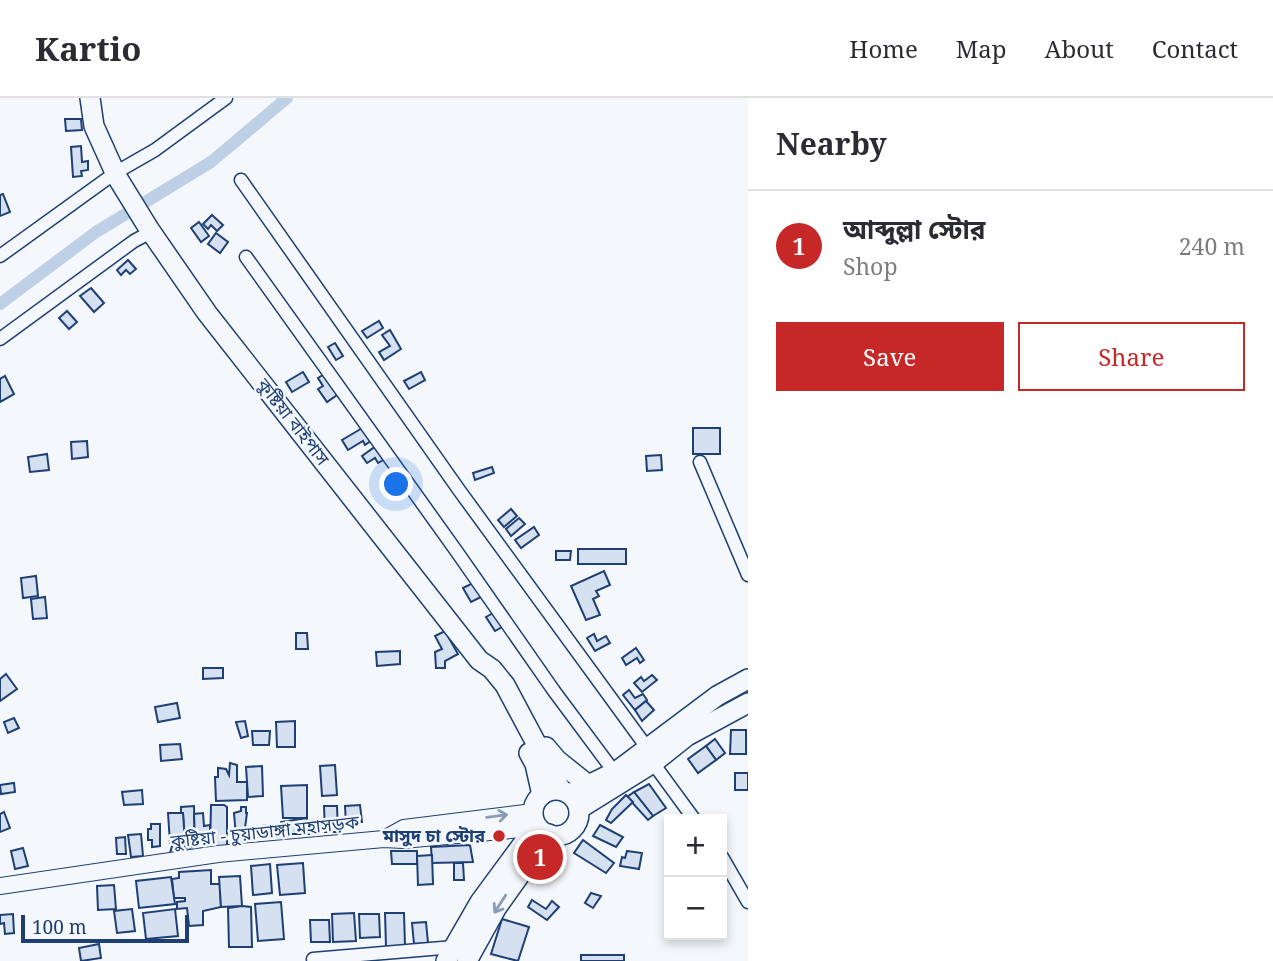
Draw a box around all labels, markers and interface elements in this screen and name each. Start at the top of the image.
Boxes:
text: Kartio [35,26,142,71]
text: Home [849,32,918,65]
text: Map [956,32,1007,65]
text: About [1045,32,1114,65]
text: Contact [1152,32,1238,65]
text: Nearby [776,123,887,164]
text: আব্দুল্লা স্টোর [843,211,985,247]
text: 1 [793,230,806,262]
text: 240 m [1179,230,1245,262]
text: Shop [843,250,898,282]
button: Save [776,322,1004,391]
button: Share [1018,322,1245,391]
street label: কুষ্টিয়া বাইপাস [252,372,336,470]
your location [379,467,413,501]
street label: কুষ্টিয়া - চুয়াডাঙ্গা মহাসড়ক [169,809,361,853]
one-way arrow [486,810,508,823]
map controls [664,814,727,940]
button: + [664,814,727,877]
place label: মাসুদ চা স্টোর [382,823,486,847]
marker: মাসুদ চা স্টোর [491,828,507,844]
pin: 1 [517,831,563,883]
button: − [664,877,727,940]
one-way arrow [492,894,506,914]
scale bar [21,912,189,944]
text: 100 m [32,914,87,940]

